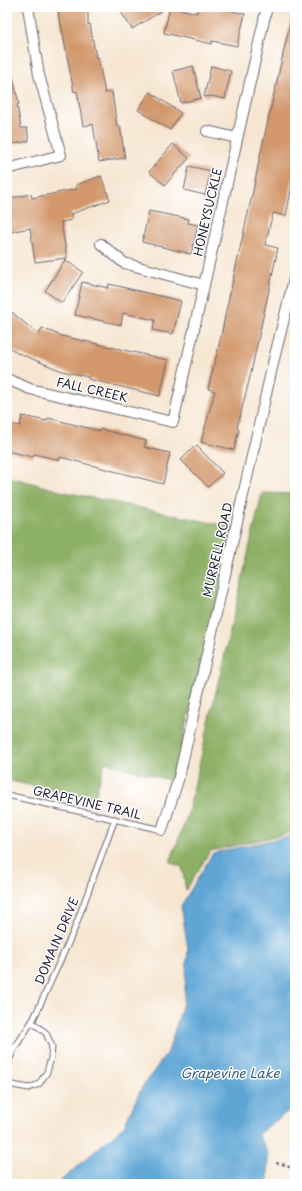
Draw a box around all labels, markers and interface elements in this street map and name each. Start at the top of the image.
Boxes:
street label: HONEYSUCKLE [188,166,226,258]
street label: FALL CREEK [55,372,130,406]
street label: MURRELL ROAD [197,501,237,599]
street label: GRAPEVINE TRAIL [31,781,143,823]
street label: DOMAIN DRIVE [30,894,83,987]
water label: Grapevine Lake [181,1063,280,1082]

